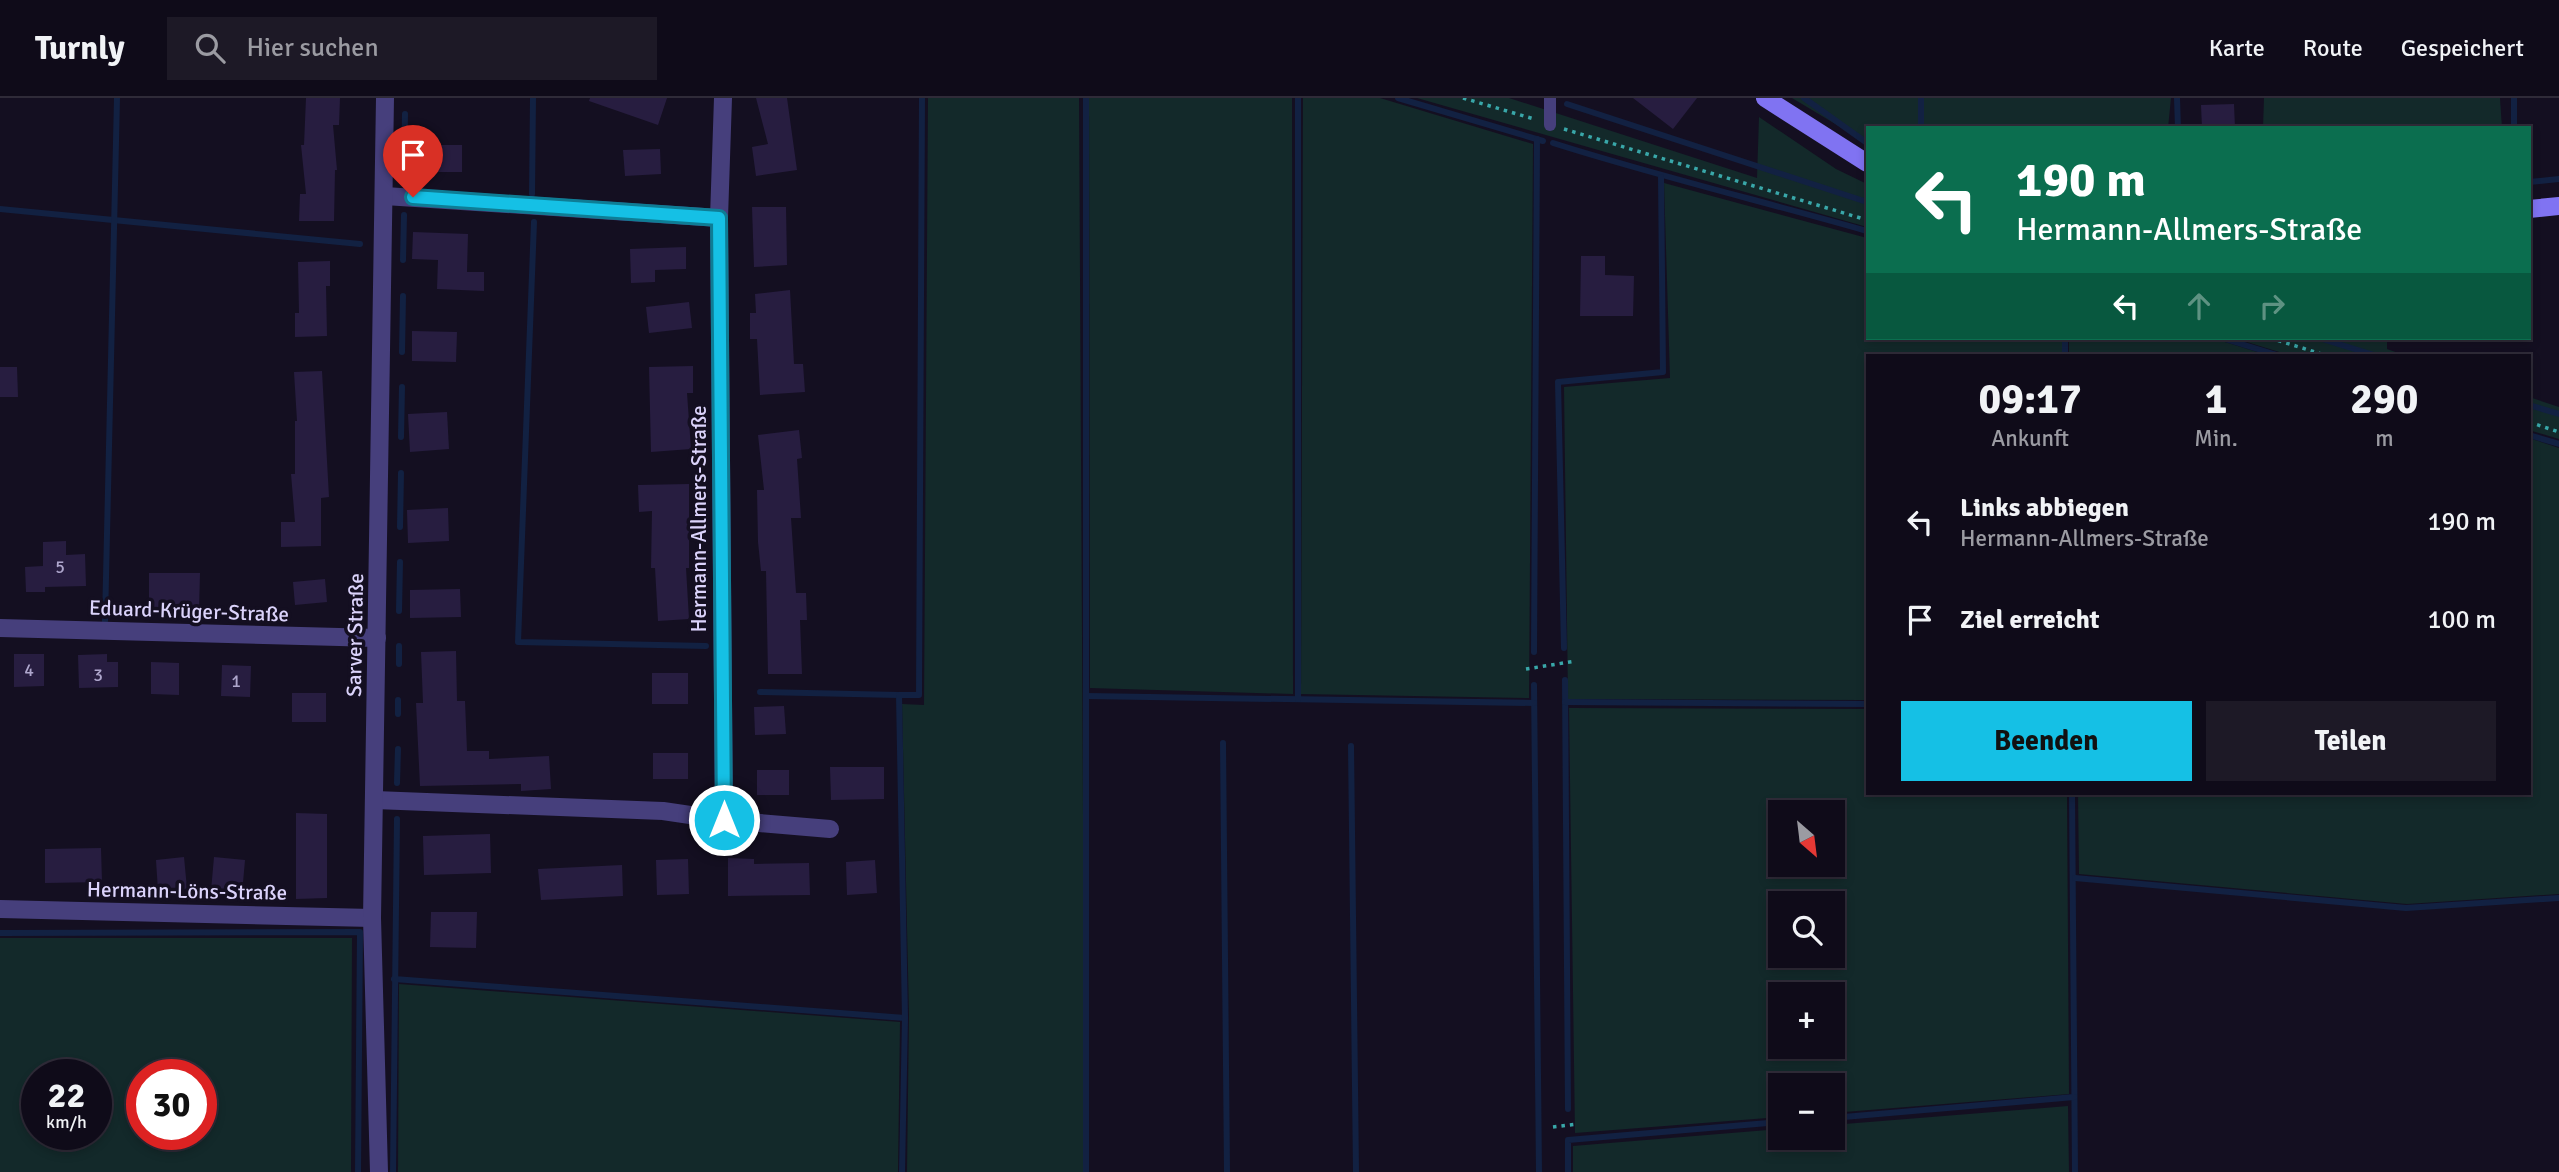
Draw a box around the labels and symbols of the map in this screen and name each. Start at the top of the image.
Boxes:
pin [383,125,443,197]
street label: Hermann-Allmers-Straße [686,405,712,633]
house number: 5 [55,556,65,578]
street label: Sarver Straße [341,573,369,697]
street label: Eduard-Krüger-Straße [88,595,290,627]
house number: 4 [24,659,34,681]
house number: 3 [93,664,103,686]
house number: 1 [231,670,241,692]
position arrow [687,783,761,857]
north arrow [1768,800,1844,877]
street label: Hermann-Löns-Straße [87,876,287,906]
speed limit sign: 30 [126,1059,217,1150]

